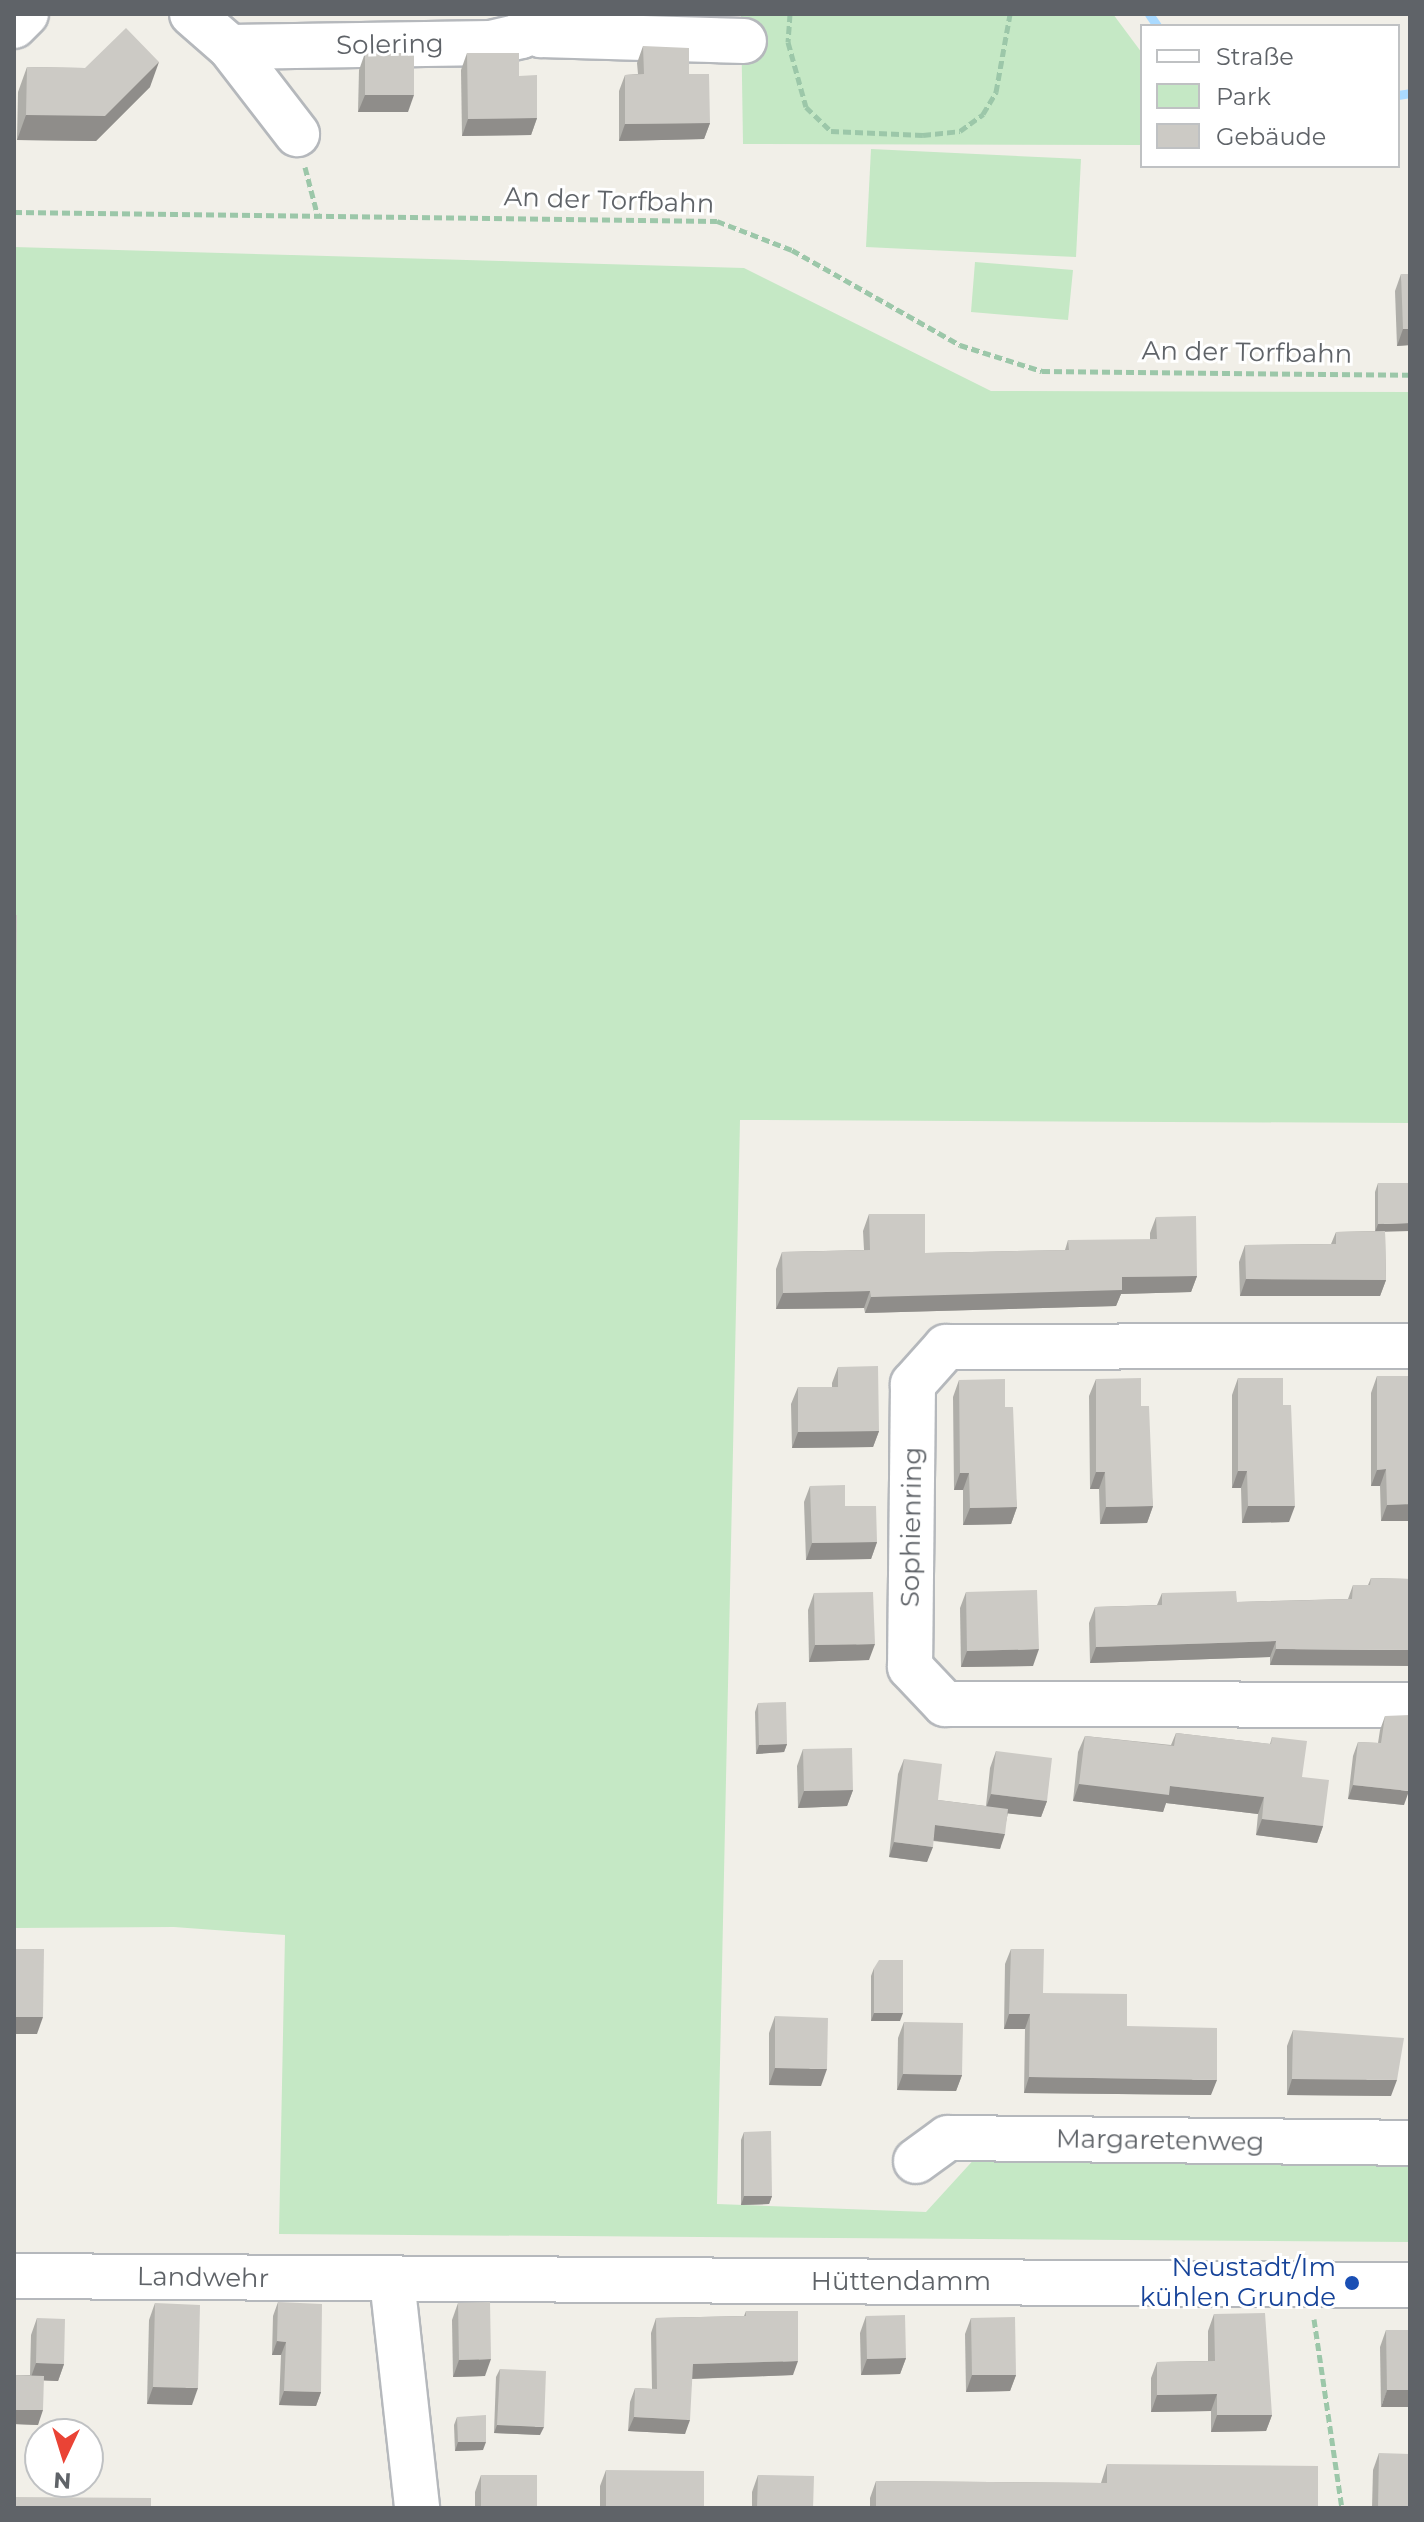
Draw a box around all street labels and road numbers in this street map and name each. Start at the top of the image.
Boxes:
street label: Solering [336,28,444,62]
street label: An der Torfbahn [503,182,715,220]
street label: An der Torfbahn [1141,336,1353,370]
street label: Sophienring [895,1447,929,1607]
street label: Margaretenweg [1056,2124,1264,2158]
street label: Landwehr [137,2261,269,2295]
street label: Hüttendamm [811,2266,991,2298]

